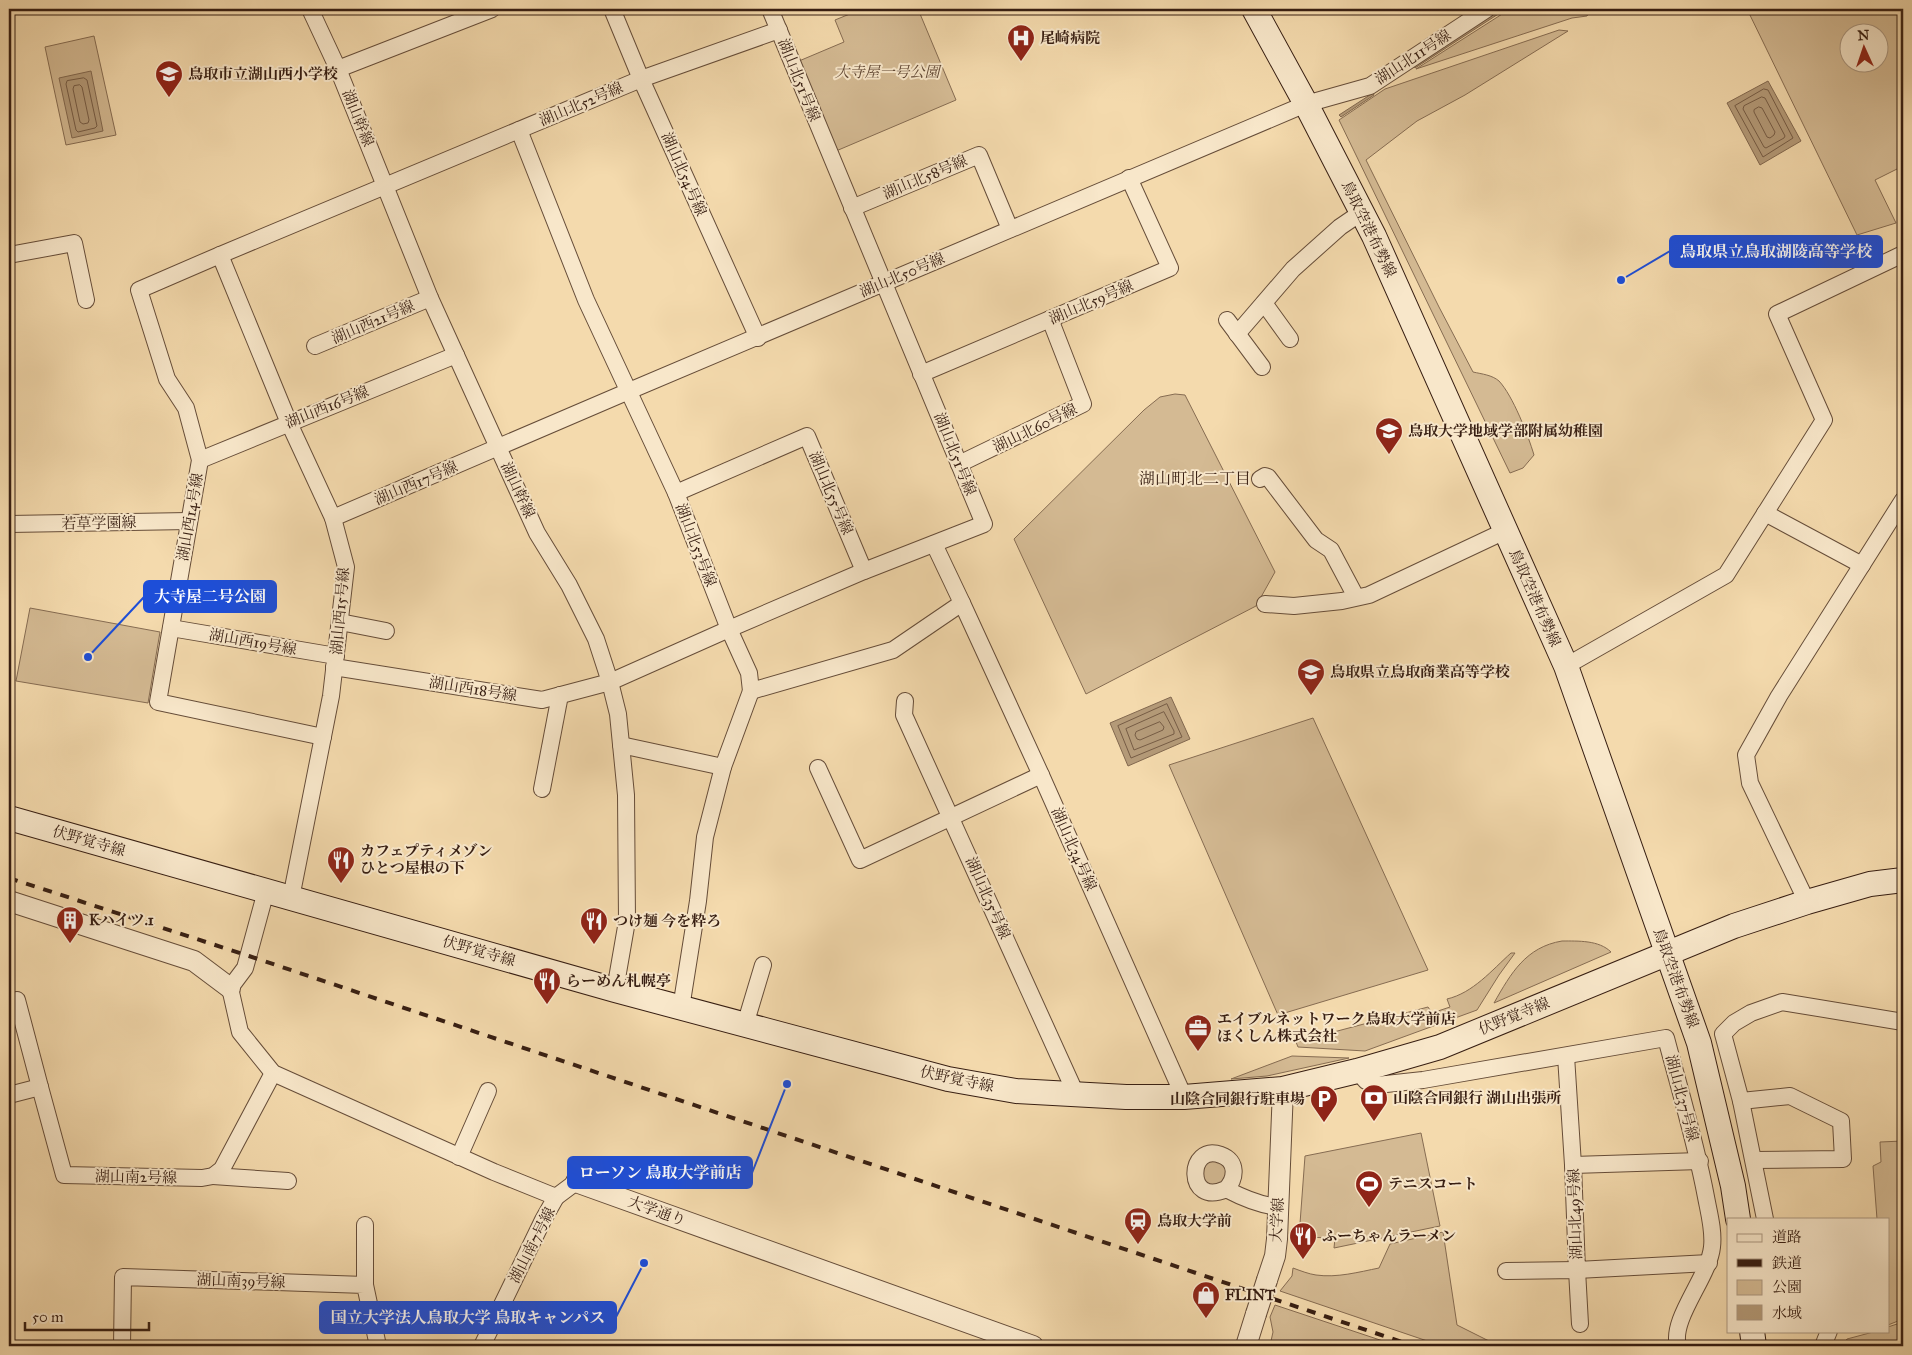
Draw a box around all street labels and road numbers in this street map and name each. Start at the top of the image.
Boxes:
street label: 湖山北11号線 [1372,26,1454,88]
street label: 湖山北51号線 [774,36,824,124]
street label: 湖山北52号線 [536,78,626,130]
street label: 湖山幹線 [338,87,378,149]
street label: 湖山北54号線 [657,129,711,219]
street label: 湖山北58号線 [880,151,970,203]
street label: 鳥取空港布勢線 [1338,178,1400,280]
street label: 湖山北50号線 [857,249,947,301]
street label: 湖山北59号線 [1046,276,1136,328]
street label: 湖山西21号線 [329,296,417,348]
street label: 湖山西16号線 [283,382,371,432]
street label: 湖山北60号線 [990,400,1080,456]
street label: 湖山北51号線 [930,410,980,498]
street label: 湖山北55号線 [805,449,857,537]
street label: 湖山西17号線 [372,457,460,509]
street label: 湖山幹線 [497,459,539,521]
street label: 湖山西14号線 [173,471,207,563]
street label: 湖山北53号線 [672,501,720,589]
street label: 若草学園線 [61,513,137,533]
street label: 鳥取空港布勢線 [1505,546,1565,650]
street label: 湖山西15号線 [327,566,353,656]
street label: 湖山西19号線 [208,625,298,659]
street label: 湖山西18号線 [428,673,518,705]
street label: 湖山北34号線 [1048,805,1100,893]
street label: 伏野覚寺線 [50,822,128,860]
street label: 湖山北35号線 [962,854,1014,942]
street label: 鳥取空港布勢線 [1650,926,1702,1030]
street label: 伏野覚寺線 [440,932,518,970]
street label: 伏野覚寺線 [1476,994,1552,1038]
street label: 湖山北37号線 [1662,1053,1702,1143]
street label: 伏野覚寺線 [918,1062,996,1096]
street label: 湖山南2号線 [95,1167,177,1187]
street label: 湖山北49号線 [1564,1168,1586,1260]
street label: 大学通り [626,1192,688,1230]
street label: 大学線 [1267,1197,1287,1243]
street label: 湖山南7号線 [505,1204,559,1286]
street label: 湖山南39号線 [196,1270,286,1292]

